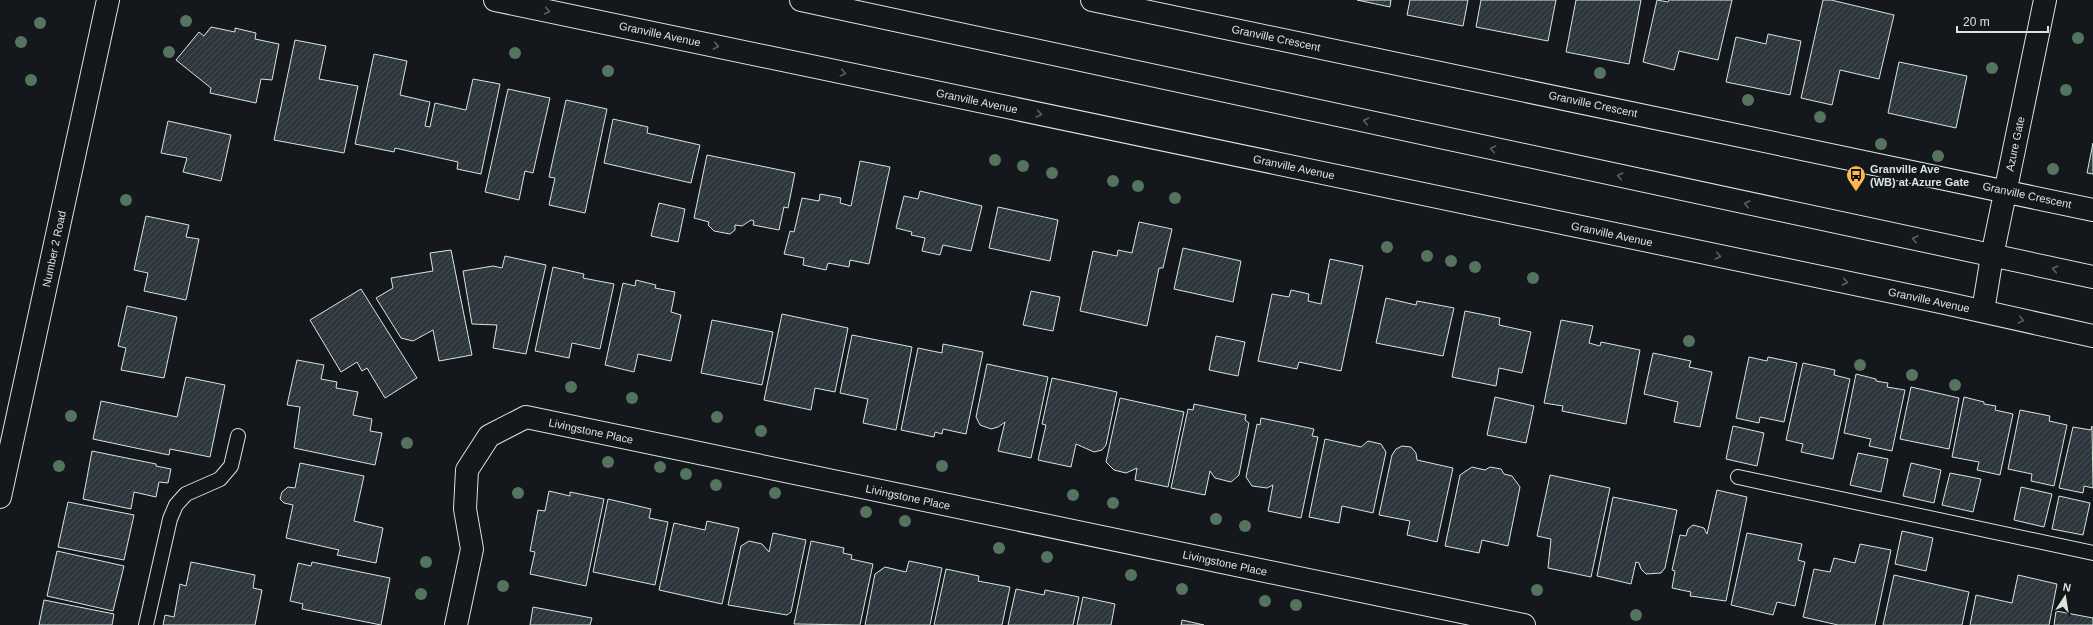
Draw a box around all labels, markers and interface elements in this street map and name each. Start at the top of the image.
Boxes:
one-way arrow [544,6,551,14]
scale bar [1957,8,2048,34]
text: 20 m [1963,15,1990,29]
street label: Granville Avenue [618,20,702,48]
street label: Granville Crescent [1230,23,1322,53]
one-way arrow [713,42,719,50]
one-way arrow [840,68,846,76]
street label: Granville Avenue [935,87,1019,115]
street label: Granville Crescent [1547,89,1639,119]
one-way arrow [1036,109,1042,117]
street label: Azure Gate [2003,116,2027,172]
one-way arrow [1363,118,1369,126]
one-way arrow [1490,145,1496,153]
street label: Granville Avenue [1252,153,1336,181]
place label: Granville Ave (WB) at Azure Gate [1870,163,1969,188]
bus stop icon: Granville Ave (WB) at Azure Gate [1845,164,1867,192]
one-way arrow [1617,173,1623,181]
street label: Granville Crescent [1981,180,2073,210]
one-way arrow [1744,200,1750,208]
street label: Number 2 Road [40,210,68,288]
street label: Granville Avenue [1570,220,1654,248]
one-way arrow [1912,236,1918,244]
one-way arrow [1715,251,1721,259]
one-way arrow [2052,265,2058,274]
one-way arrow [1842,277,1848,286]
street label: Granville Avenue [1887,286,1971,314]
one-way arrow [2018,315,2024,323]
street label: Livingstone Place [548,416,634,446]
street label: Livingstone Place [865,482,951,512]
street label: Livingstone Place [1182,548,1268,578]
north arrow [2045,577,2085,617]
text: N [2062,581,2072,594]

